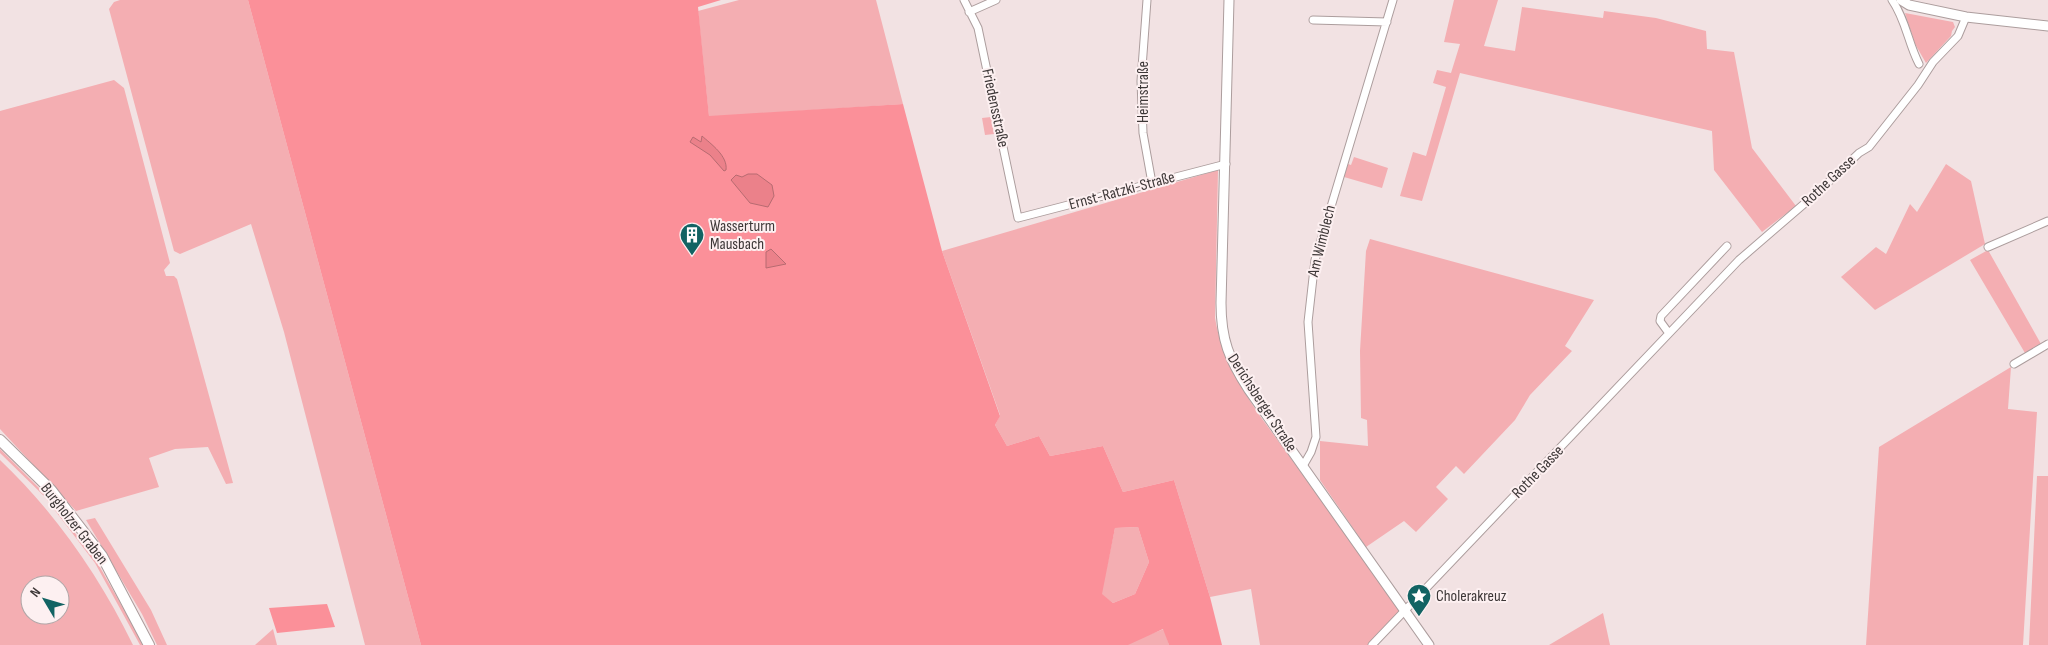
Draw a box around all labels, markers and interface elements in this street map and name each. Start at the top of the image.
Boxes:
street label: Heimstraße [1134,61,1153,123]
street label: Friedensstraße [977,67,1013,149]
street label: Rothe Gasse [1798,151,1860,211]
street label: Ernst-Ratzki-Straße [1067,168,1177,214]
street label: Am Wimblech [1304,203,1340,280]
place label: Wasserturm Mausbach [710,217,775,254]
building icon: Wasserturm Mausbach [679,222,705,256]
street label: Derichsberger Straße [1223,350,1301,456]
street label: Rothe Gasse [1508,442,1568,502]
street label: Burgholzer Graben [36,479,112,569]
north arrow [20,575,70,625]
place icon: Cholerakreuz [1406,583,1432,617]
text: N [26,584,44,600]
place label: Cholerakreuz [1436,587,1507,606]

